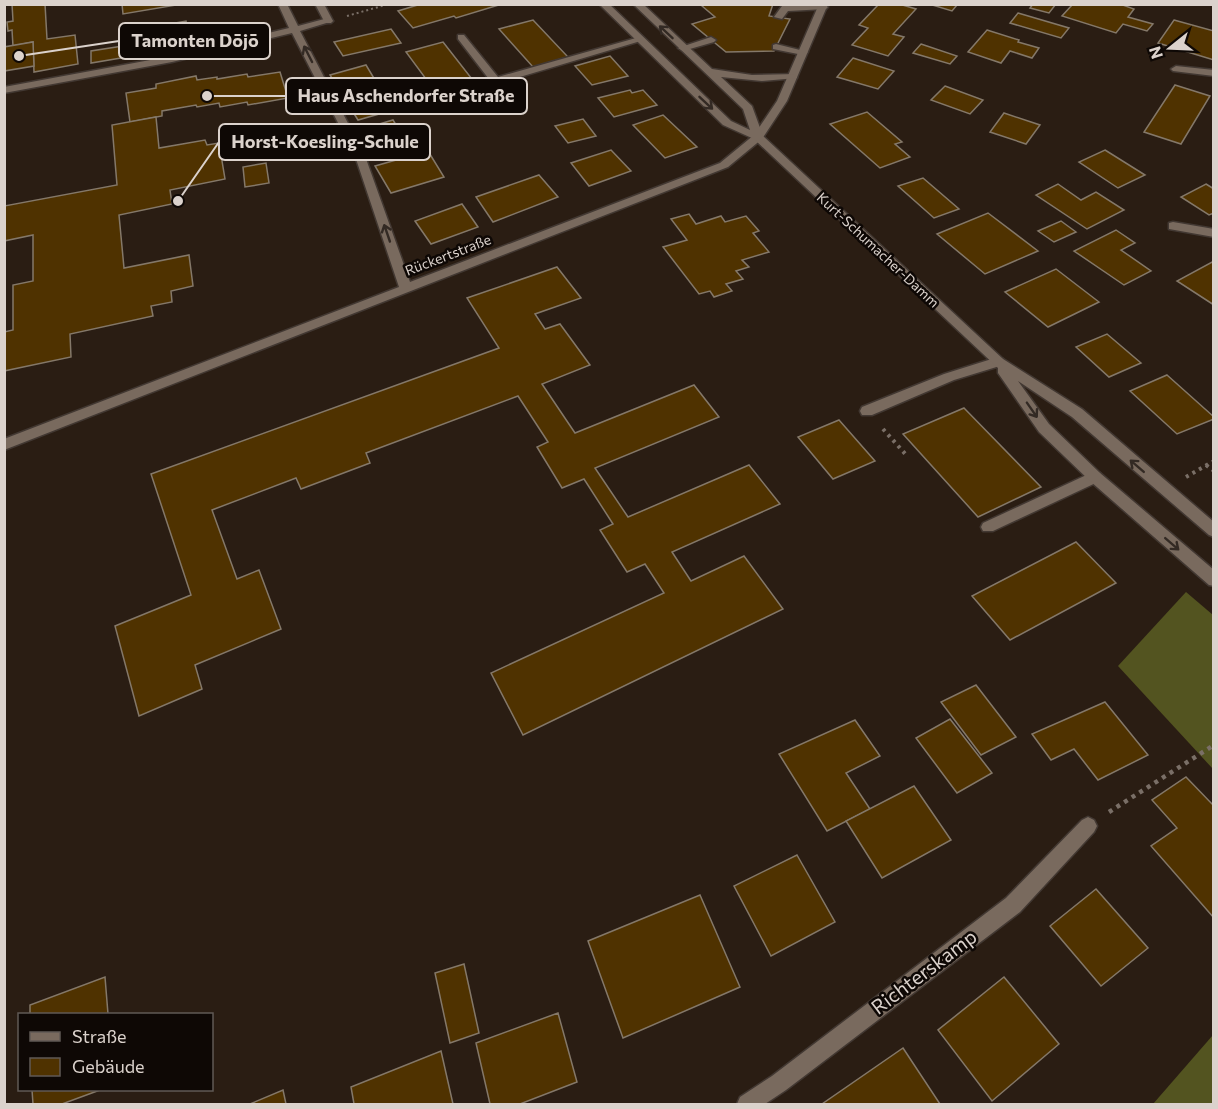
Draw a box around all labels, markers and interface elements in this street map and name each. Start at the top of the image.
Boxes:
north arrow [1140,18,1200,78]
callout: Tamonten Dōjō [119,23,270,59]
one-way arrow [659,25,674,39]
text: Tamonten Dōjō [131,29,259,51]
text: N [1144,44,1166,61]
one-way arrow [302,46,314,64]
callout: Haus Aschendorfer Straße [286,78,527,114]
text: Haus Aschendorfer Straße [297,84,515,106]
one-way arrow [698,96,713,110]
callout: Horst-Koesling-Schule [219,124,430,160]
text: Horst-Koesling-Schule [231,130,419,152]
street label: Kurt-Schumacher-Damm [814,189,943,311]
one-way arrow [380,224,391,243]
street label: Rückertstraße [402,230,493,279]
one-way arrow [1026,401,1038,418]
one-way arrow [1130,459,1145,473]
one-way arrow [1165,537,1180,551]
street label: Richterskamp [866,924,981,1019]
legend [18,1013,213,1091]
text: Straße [72,1025,127,1047]
text: Gebäude [72,1055,145,1077]

